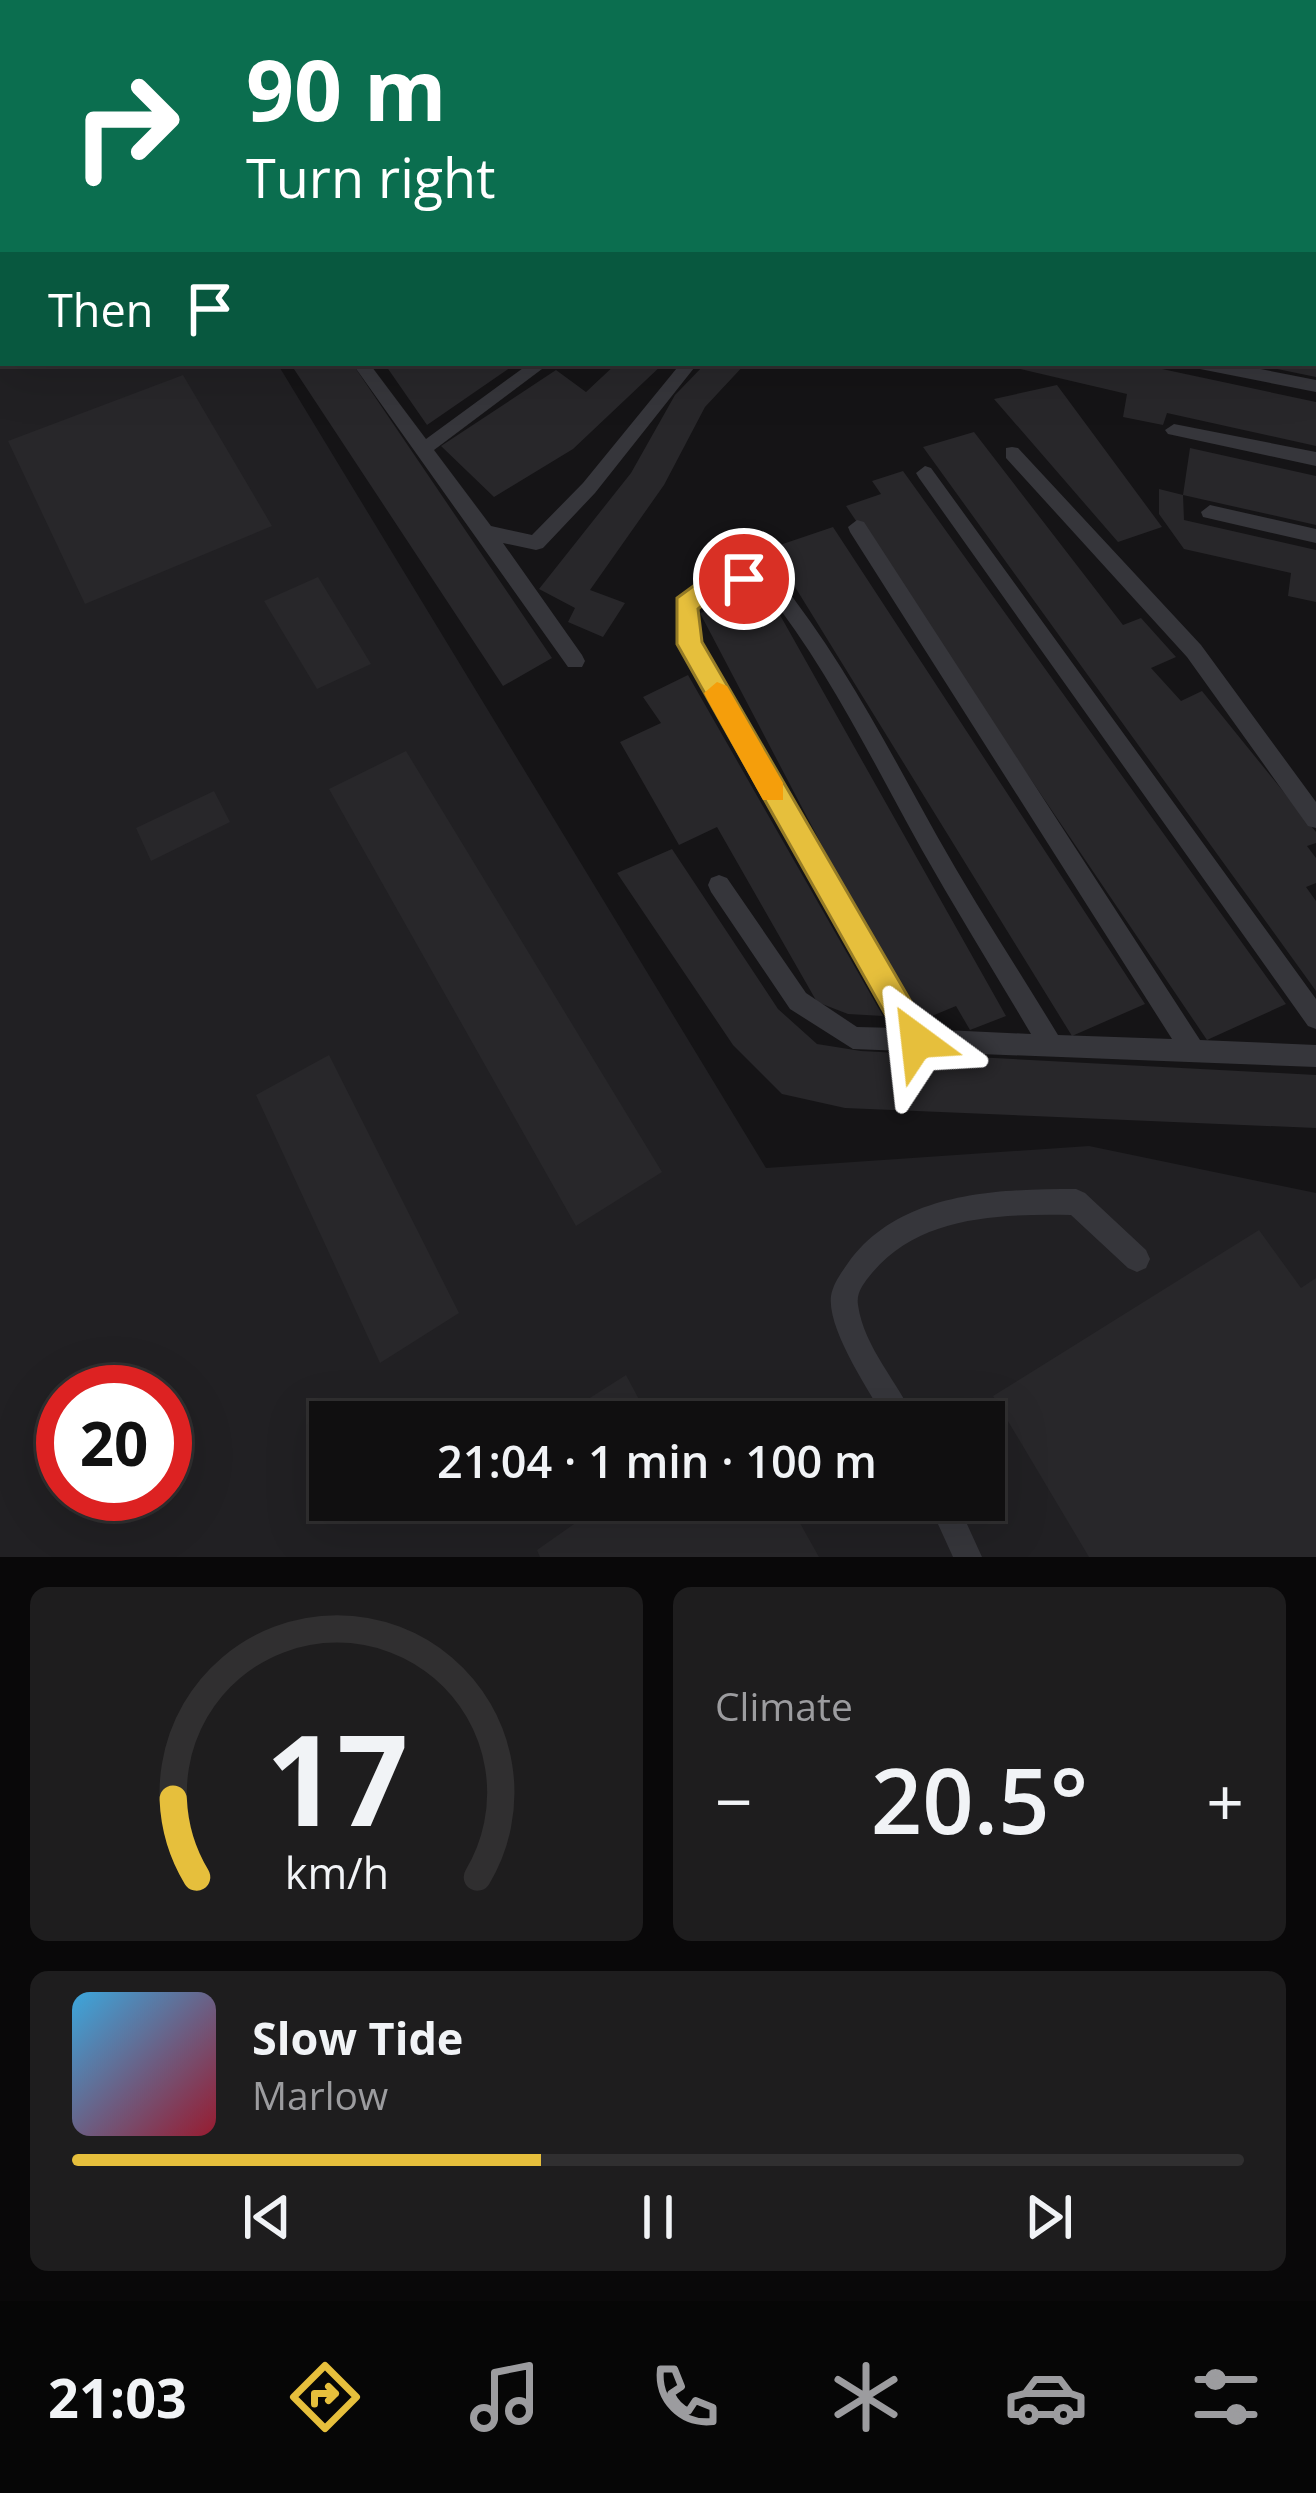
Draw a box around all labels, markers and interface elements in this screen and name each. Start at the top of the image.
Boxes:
text: 90 m [246,31,446,146]
icon: right [48,48,204,204]
text: Turn right [246,140,495,214]
icon: arrive [177,276,243,342]
text: Then [48,279,153,340]
pin [693,528,795,630]
icon: arrive [711,546,777,612]
position arrow [854,978,980,1104]
speed limit sign: 20 [36,1365,192,1521]
text: 21:04 · 1 min · 100 m [437,1430,877,1491]
text: Climate [715,1679,853,1732]
text: 17 [265,1693,408,1863]
text: 20.5° [871,1738,1088,1860]
text: − [715,1755,753,1845]
text: + [1206,1755,1244,1845]
text: km/h [284,1843,389,1902]
text: Slow Tide [252,2007,463,2068]
text: Marlow [252,2068,388,2121]
icon: previous [234,2184,300,2250]
icon: pause [625,2184,691,2250]
icon: next [1016,2184,1082,2250]
icon: directions [283,2355,367,2439]
icon: music [463,2355,547,2439]
icon: phone [643,2355,727,2439]
icon: climate [824,2355,908,2439]
icon: car [1004,2355,1088,2439]
icon: filters [1184,2355,1268,2439]
text: 21:03 [48,2360,187,2434]

